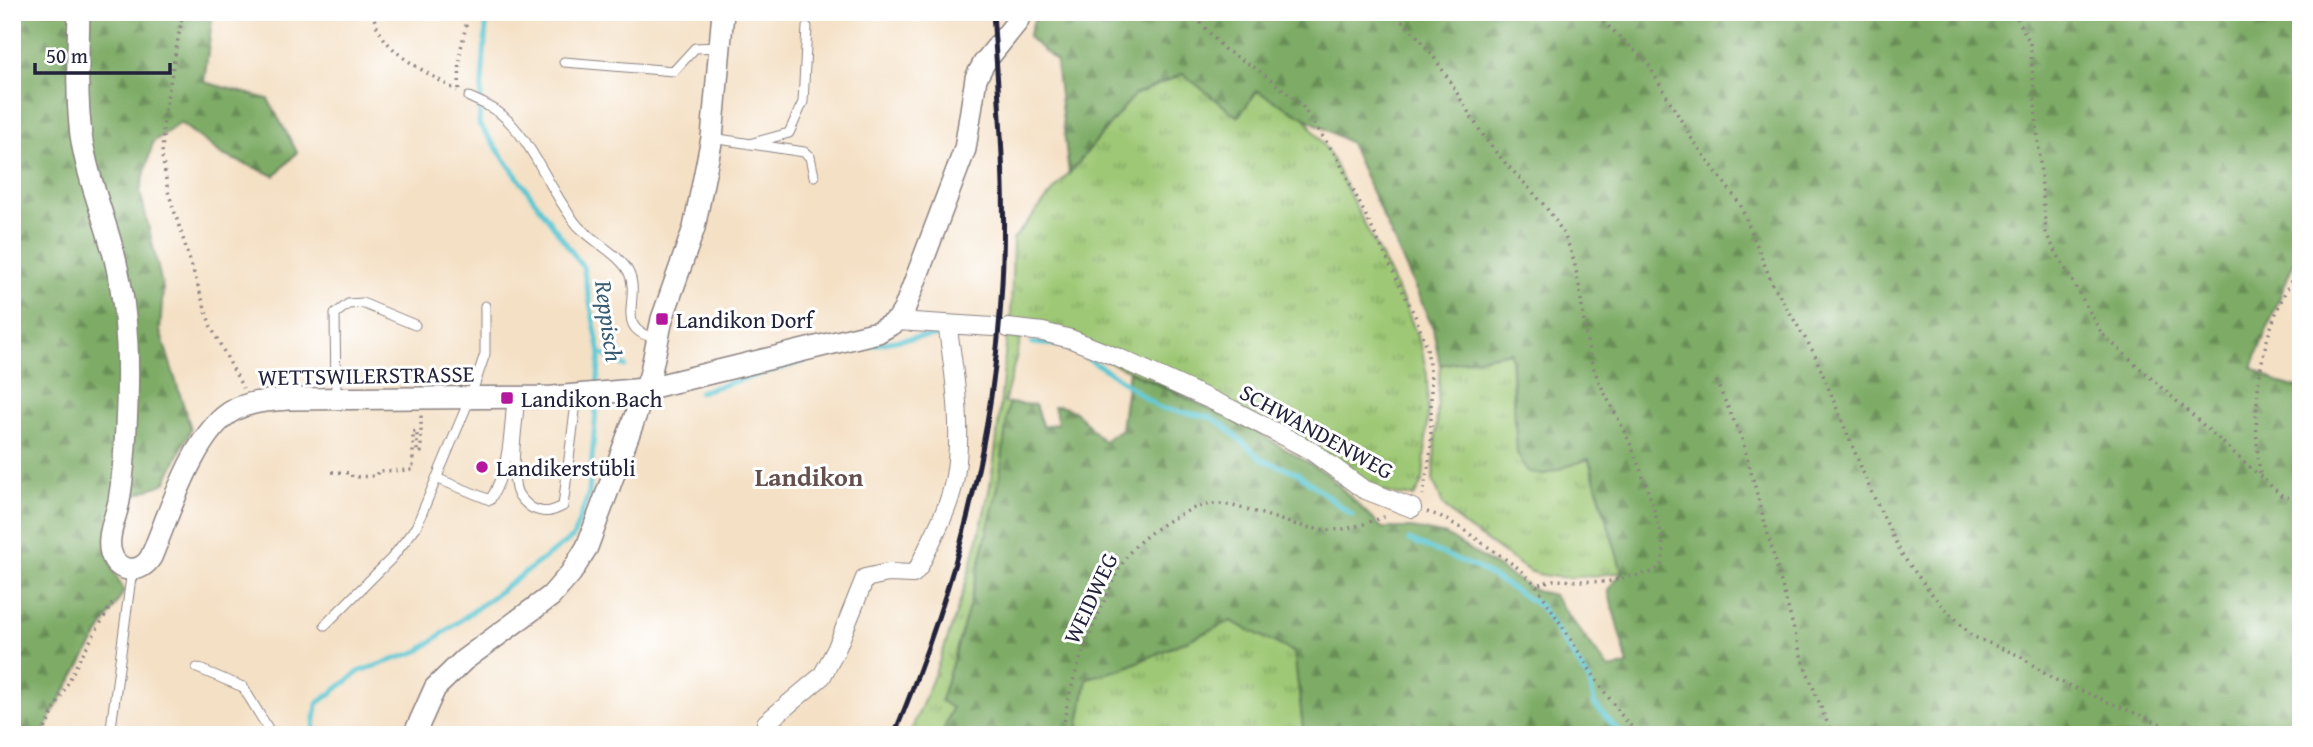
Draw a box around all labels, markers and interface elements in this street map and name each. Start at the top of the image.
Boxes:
scale bar [35,32,170,76]
text: 50 m [46,40,88,71]
water label: Reppisch [586,277,632,364]
place label: Landikon Dorf [676,303,816,336]
marker: Landikon Dorf [654,311,670,327]
street label: WETTSWILERSTRASSE [258,357,474,393]
street label: SCHWANDENWEG [1234,375,1400,487]
place label: Landikon Bach [521,382,662,415]
marker: Landikon Bach [499,390,515,406]
place label: Landikerstübli [496,451,636,484]
district label: Landikon [755,457,864,496]
marker: Landikerstübli [474,459,490,475]
street label: WEIDWEG [1055,547,1126,649]

